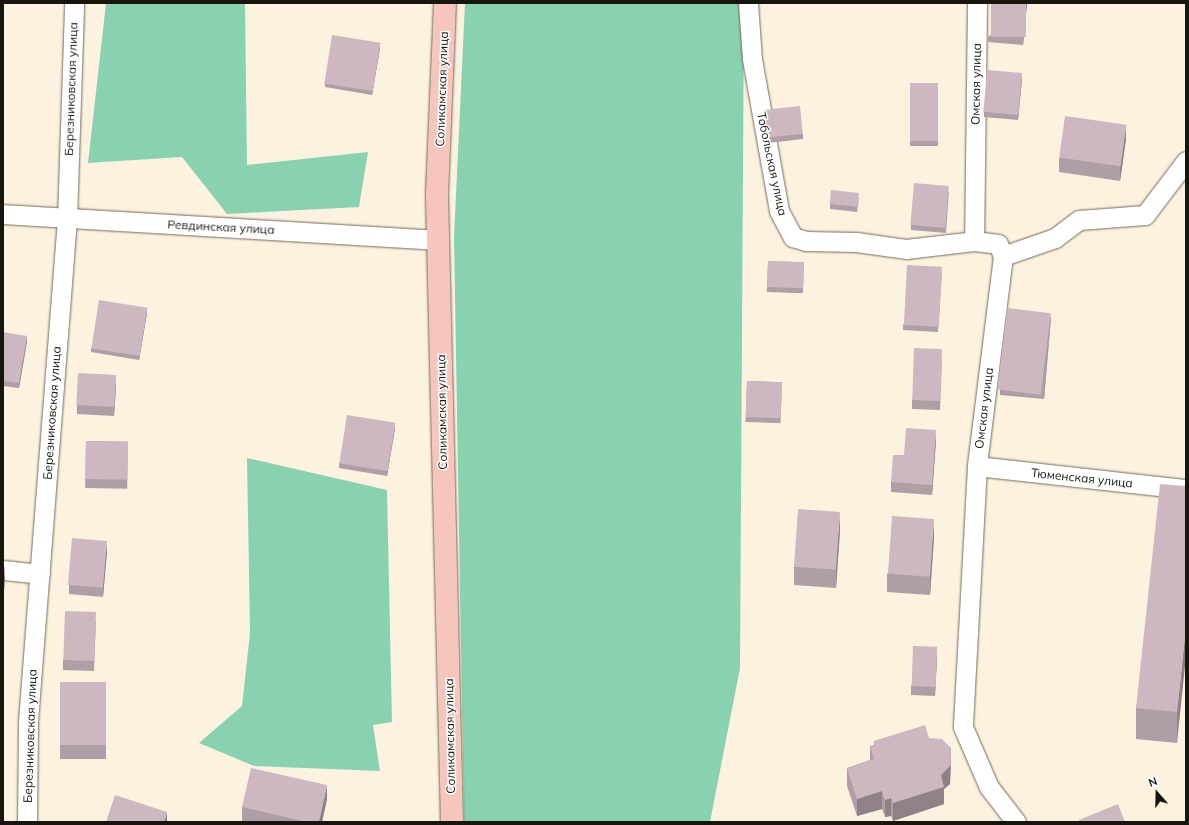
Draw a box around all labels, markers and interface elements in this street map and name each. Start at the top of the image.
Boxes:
street label: Березниковская улица [61,22,81,156]
street label: Соликамская улица [433,31,451,147]
street label: Омская улица [968,43,984,125]
street label: Тобольская улица [754,111,790,217]
street label: Ревдинская улица [167,217,275,237]
street label: Березниковская улица [40,346,64,480]
street label: Соликамская улица [434,354,450,470]
street label: Омская улица [972,366,996,450]
street label: Тюменская улица [1030,465,1134,491]
street label: Березниковская улица [20,669,40,803]
street label: Соликамская улица [442,678,458,794]
north arrow [1137,773,1177,813]
text: N [1147,774,1159,790]

